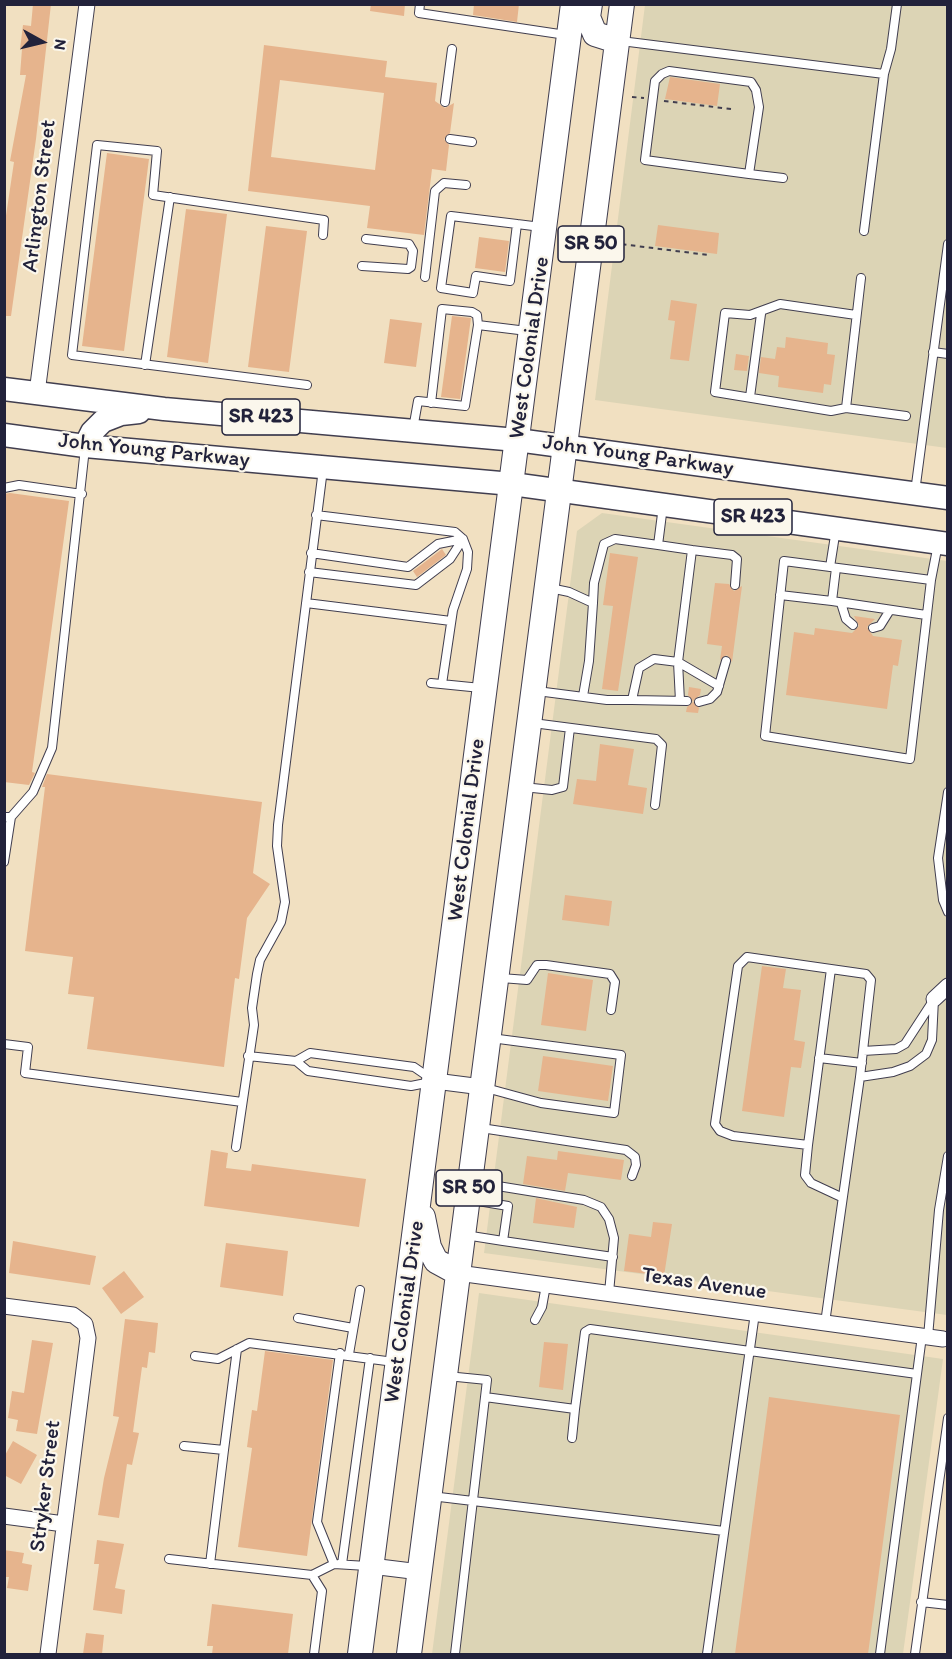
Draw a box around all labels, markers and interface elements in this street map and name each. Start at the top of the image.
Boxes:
north arrow [12,12,72,72]
text: N [50,38,70,51]
street label: Arlington Street [18,118,62,274]
road number: SR 50 [558,226,624,262]
street label: West Colonial Drive [504,255,556,441]
road number: SR 423 [222,399,300,435]
street label: John Young Parkway [57,428,251,474]
street label: John Young Parkway [541,430,735,482]
road number: SR 423 [714,499,792,535]
street label: West Colonial Drive [443,737,491,923]
road number: SR 50 [436,1170,502,1206]
street label: West Colonial Drive [379,1219,431,1405]
street label: Texas Avenue [640,1262,768,1306]
street label: Stryker Street [25,1419,67,1553]

